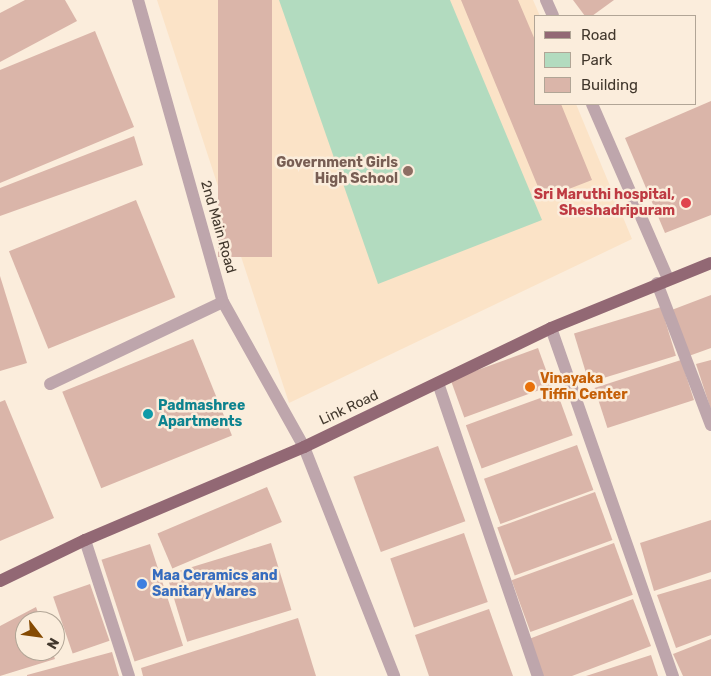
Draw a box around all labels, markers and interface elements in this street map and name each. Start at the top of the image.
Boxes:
legend [534,15,696,105]
text: Road [581,26,617,44]
text: Park [581,51,612,69]
text: Building [581,76,638,94]
place label: Government Girls High School [276,155,398,188]
marker: Government Girls High School [402,165,414,177]
street label: 2nd Main Road [197,179,239,275]
place label: Sri Maruthi hospital, Sheshadripuram [534,187,675,220]
marker: Sri Maruthi hospital, Sheshadripuram [679,196,693,210]
place label: Vinayaka Tiffin Center [540,371,628,404]
marker: Vinayaka Tiffin Center [524,381,536,393]
street label: Link Road [317,387,381,429]
place label: Padmashree Apartments [158,398,245,431]
marker: Padmashree Apartments [142,408,154,420]
place label: Maa Ceramics and Sanitary Wares [152,568,278,600]
marker: Maa Ceramics and Sanitary Wares [136,578,148,590]
north arrow [15,611,65,661]
text: N [43,635,62,652]

